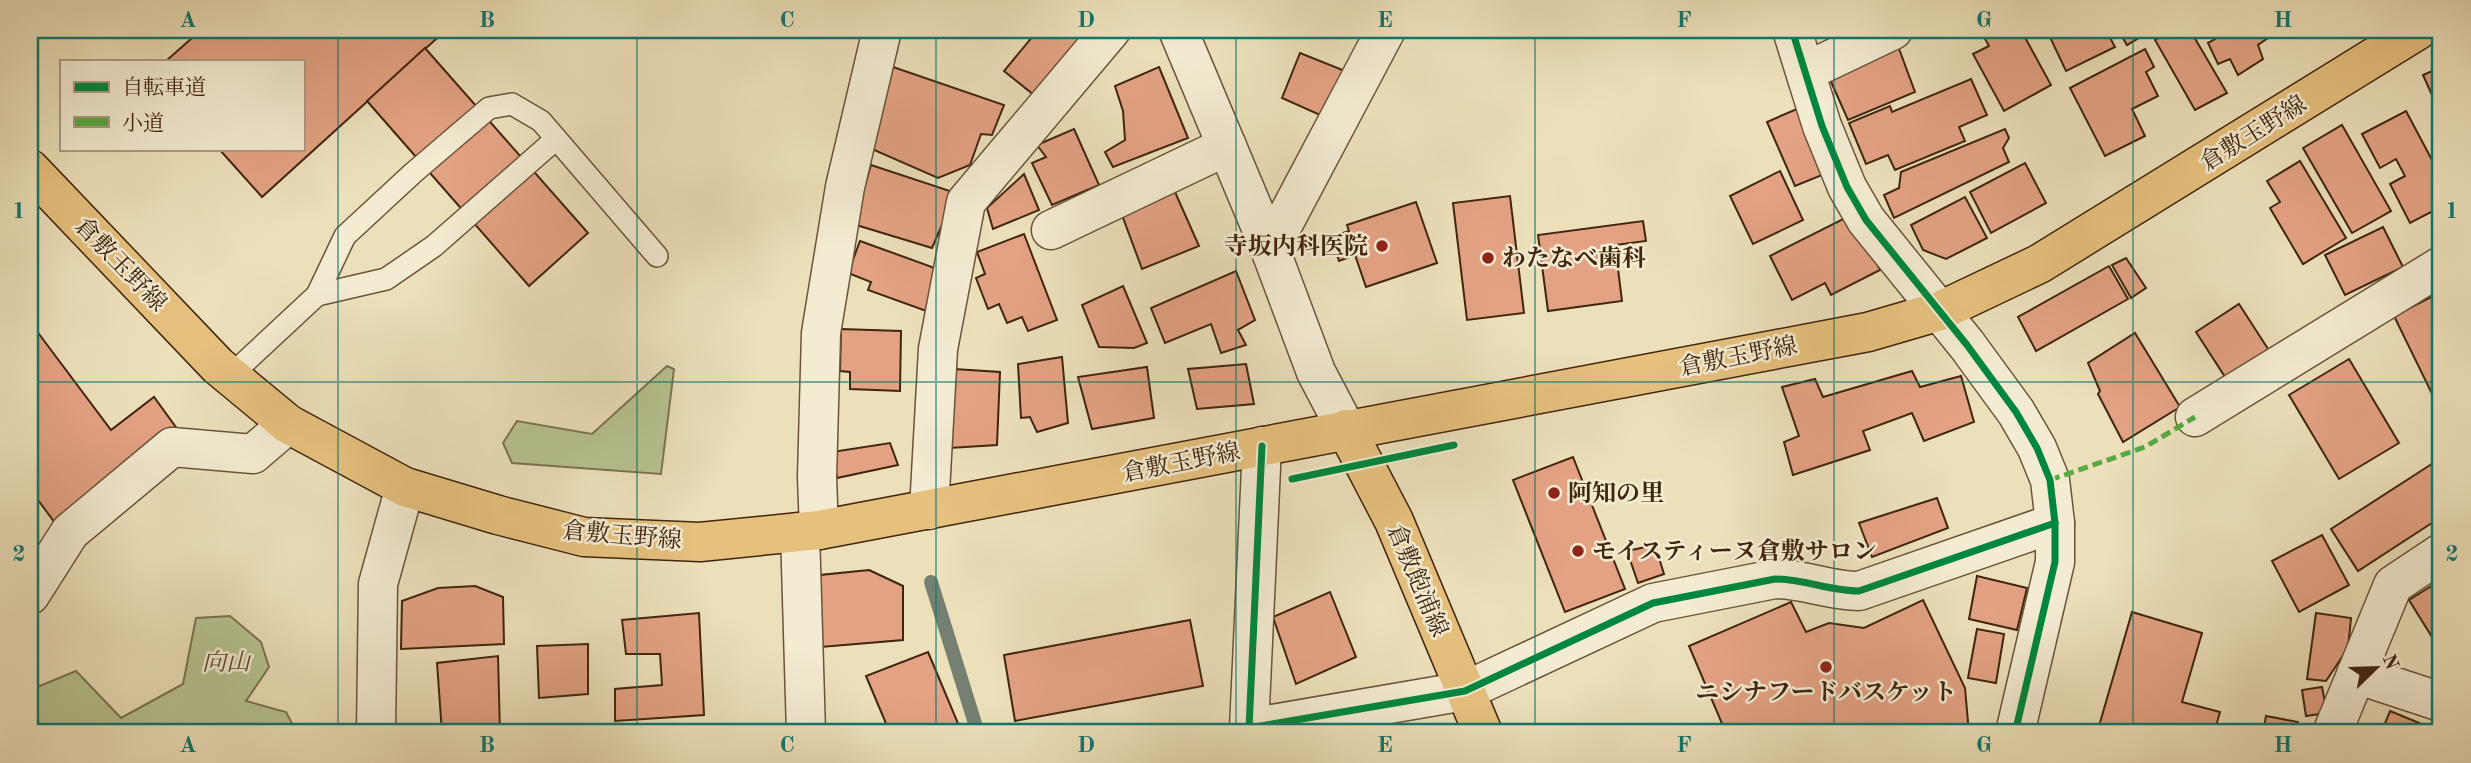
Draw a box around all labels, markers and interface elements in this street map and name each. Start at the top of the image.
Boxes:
text: A [179,9,197,32]
text: B [479,9,495,32]
text: C [779,9,795,32]
text: D [1077,9,1095,32]
text: E [1377,9,1393,32]
text: F [1676,9,1692,32]
text: G [1976,9,1992,32]
text: H [2274,9,2292,32]
legend [60,60,304,150]
text: 自転車道 [122,76,206,99]
street label: 倉敷玉野線 [2195,90,2311,177]
text: 小道 [122,112,164,135]
text: 1 [12,200,26,223]
text: 1 [2445,200,2459,223]
street label: 倉敷玉野線 [69,212,172,317]
place label: 寺坂内科医院 [1224,233,1368,260]
marker: 寺坂内科医院 [1374,238,1390,254]
place label: わたなべ歯科 [1502,245,1646,272]
marker: わたなべ歯科 [1480,250,1496,266]
street label: 倉敷玉野線 [1677,332,1800,381]
street label: 倉敷玉野線 [1120,438,1243,487]
place label: 阿知の里 [1568,480,1664,507]
marker: 阿知の里 [1546,485,1562,501]
street label: 倉敷玉野線 [561,517,683,554]
street label: 倉敷飽浦線 [1382,520,1453,641]
place label: モイスティーヌ倉敷サロン [1592,538,1877,565]
text: 2 [12,543,26,566]
marker: モイスティーヌ倉敷サロン [1570,543,1586,559]
text: 2 [2445,543,2459,566]
north arrow [2342,634,2412,704]
park label: 向山 [202,649,252,676]
text: N [2378,652,2401,673]
marker: ニシナフードバスケット [1818,659,1834,675]
place label: ニシナフードバスケット [1695,680,1957,706]
text: A [179,734,197,757]
text: B [479,734,495,757]
text: C [779,734,795,757]
text: D [1077,734,1095,757]
text: E [1377,734,1393,757]
text: F [1676,734,1692,757]
text: G [1976,734,1992,757]
text: H [2274,734,2292,757]

